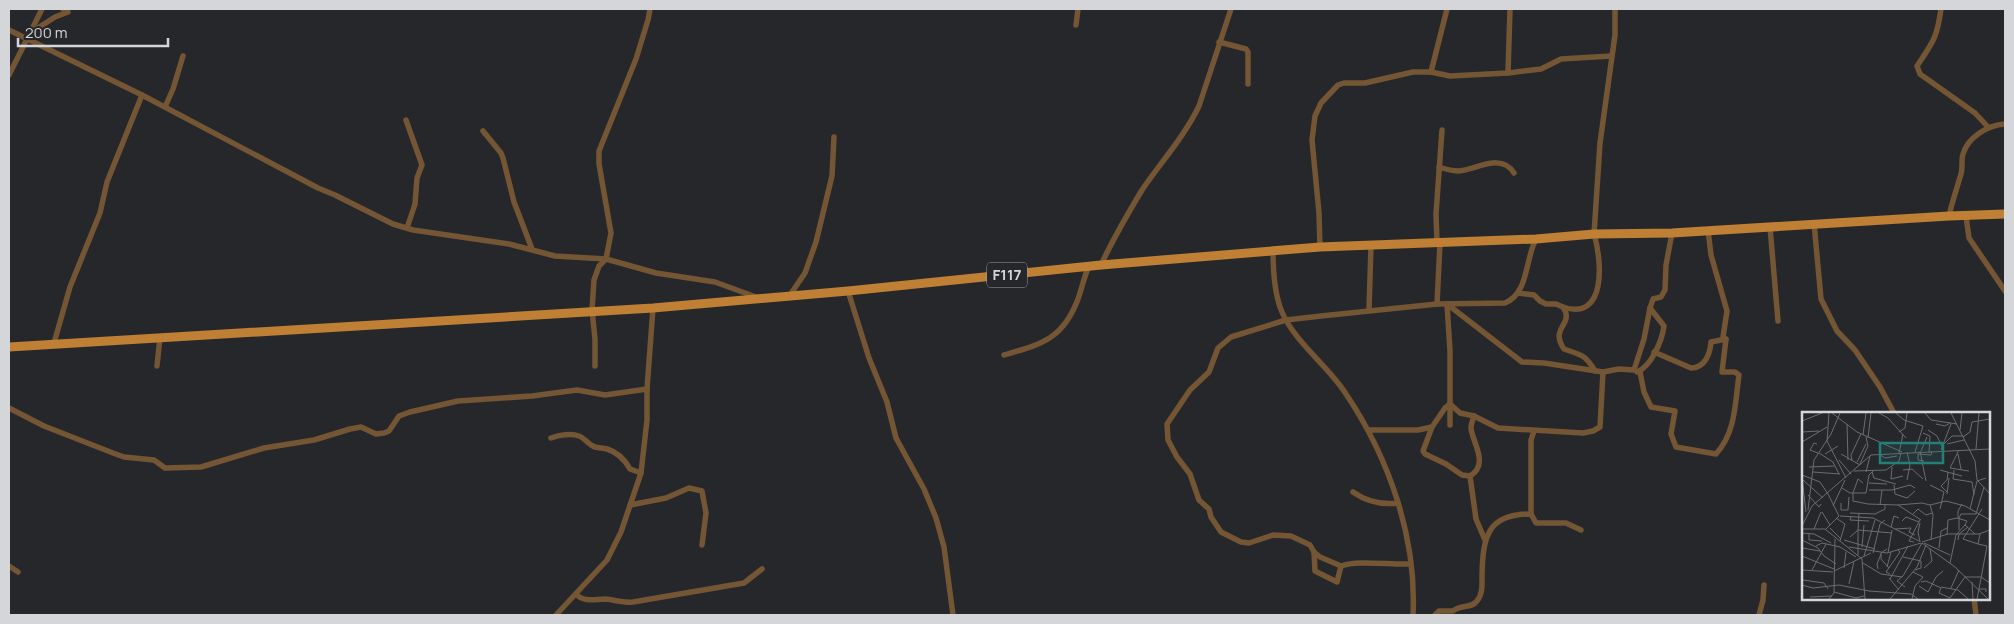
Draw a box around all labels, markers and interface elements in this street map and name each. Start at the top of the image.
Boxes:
scale bar [18,15,168,47]
text: 200 m [25,22,68,43]
road number: F117 [987,262,1027,288]
inset map [1802,412,1989,599]

